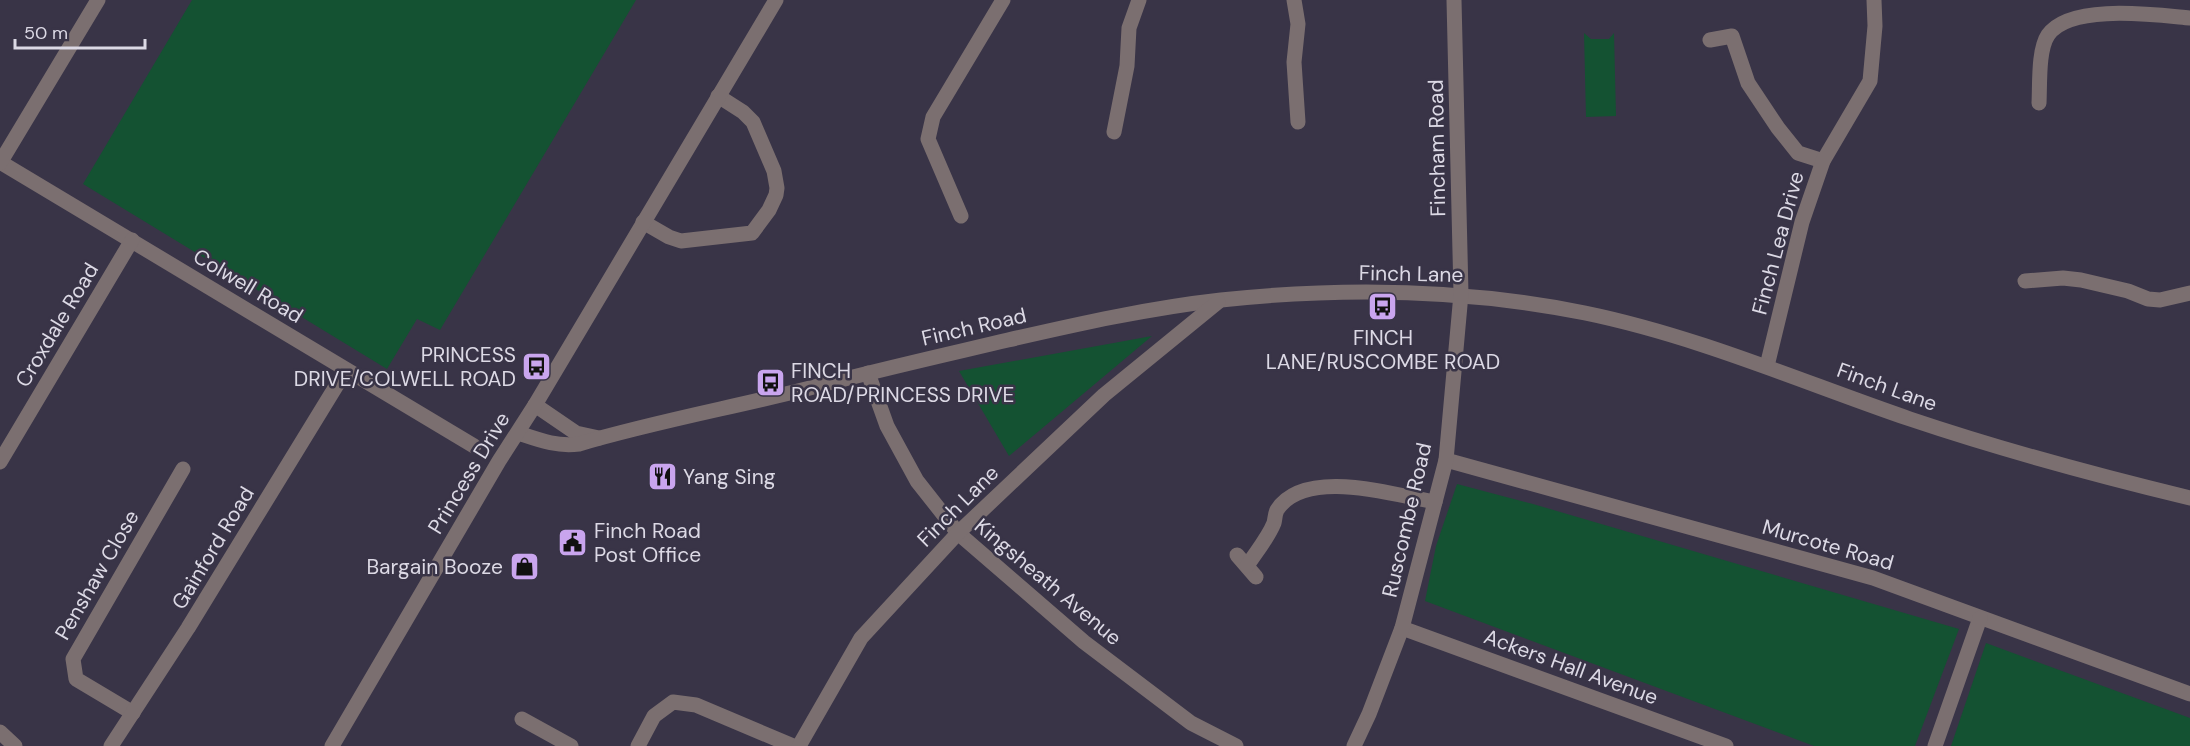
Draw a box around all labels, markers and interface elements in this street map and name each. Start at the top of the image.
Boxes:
scale bar [15,12,146,50]
text: 50 m [24,21,68,45]
street label: Fincham Road [1422,79,1452,217]
street label: Finch Lea Drive [1745,168,1811,318]
street label: Colwell Road [188,242,308,330]
street label: Croxdale Road [9,258,105,392]
street label: Finch Lane [1359,259,1464,289]
bus stop icon: FINCH LANE/RUSCOMBE ROAD [1367,291,1399,323]
street label: Finch Road [919,301,1029,353]
place label: FINCH LANE/RUSCOMBE ROAD [1266,324,1500,376]
place label: PRINCESS DRIVE/COLWELL ROAD [294,341,516,393]
bus stop icon: PRINCESS DRIVE/COLWELL ROAD [521,351,553,383]
street label: Finch Lane [1833,356,1941,418]
place label: FINCH ROAD/PRINCESS DRIVE [791,357,1014,409]
bus stop icon: FINCH ROAD/PRINCESS DRIVE [754,367,786,399]
street label: Princess Drive [422,407,516,539]
street label: Ruscombe Road [1376,440,1438,600]
street label: Finch Lane [911,459,1005,553]
restaurant icon: Yang Sing [646,461,678,493]
place label: Yang Sing [683,463,776,491]
street label: Gainford Road [165,481,261,615]
street label: Penshaw Close [48,505,146,645]
street label: Kingsheath Avenue [969,512,1128,652]
street label: Murcote Road [1759,513,1897,577]
place label: Finch Road Post Office [594,517,701,569]
public building icon: Finch Road Post Office [557,527,589,559]
shop icon: Bargain Booze [508,551,540,583]
place label: Bargain Booze [366,553,503,581]
street label: Ackers Hall Avenue [1480,623,1662,711]

